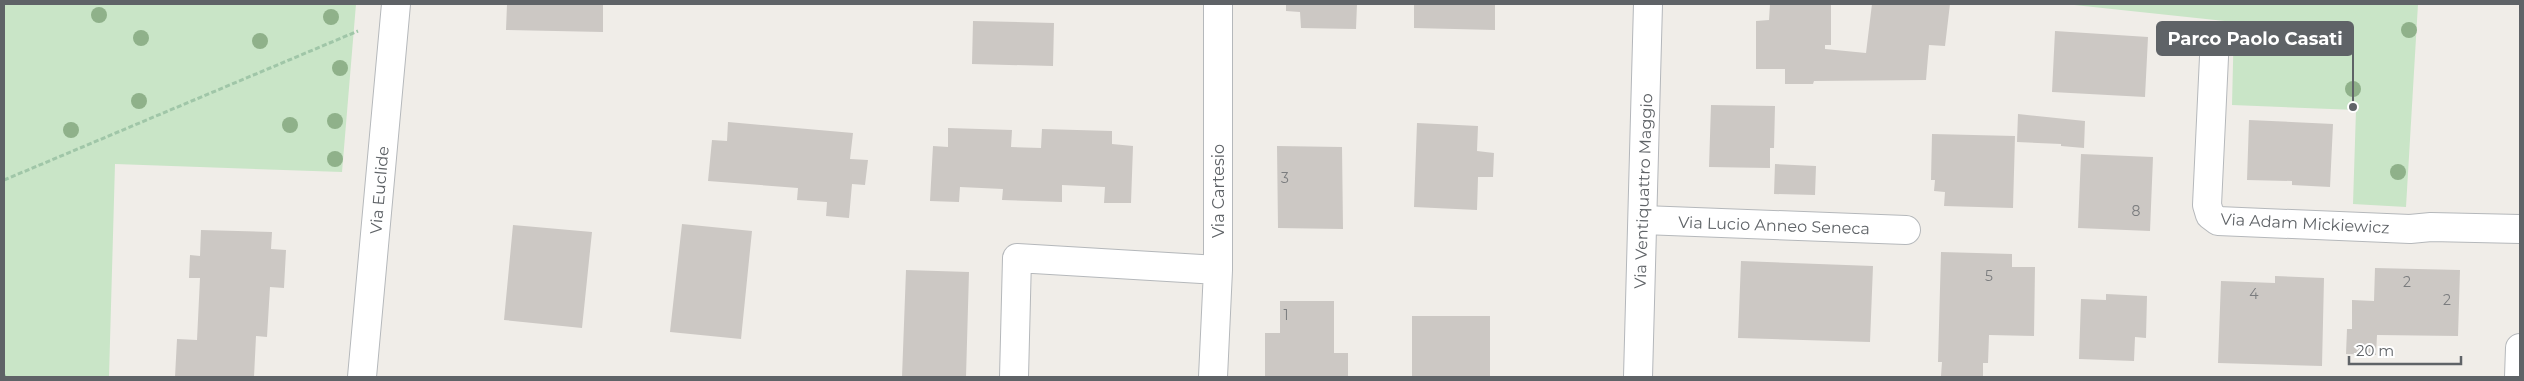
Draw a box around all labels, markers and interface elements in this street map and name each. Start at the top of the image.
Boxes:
callout: Parco Paolo Casati [2157,22,2353,55]
text: Parco Paolo Casati [2167,28,2343,50]
street label: Via Ventiquattro Maggio [1631,93,1656,289]
street label: Via Cartesio [1209,144,1228,238]
street label: Via Euclide [366,145,393,235]
house number: 3 [1281,169,1289,187]
house number: 8 [2132,202,2141,220]
street label: Via Adam Mickiewicz [2220,210,2390,237]
street label: Via Lucio Anneo Seneca [1678,213,1870,238]
house number: 5 [1985,267,1993,285]
house number: 2 [2403,273,2411,291]
house number: 4 [2249,285,2259,303]
house number: 2 [2443,291,2451,309]
house number: 1 [1283,306,1289,324]
scale bar [2349,334,2462,366]
text: 20 m [2356,341,2394,360]

